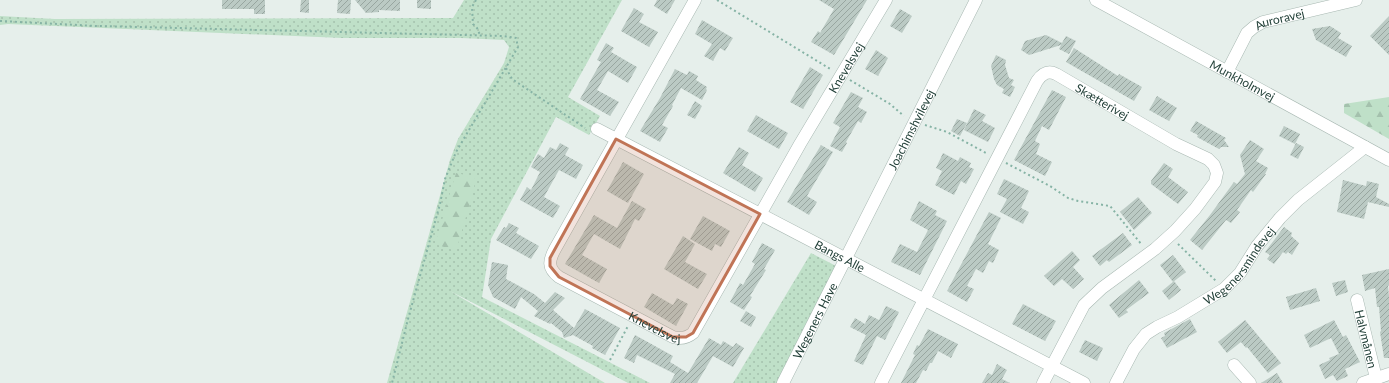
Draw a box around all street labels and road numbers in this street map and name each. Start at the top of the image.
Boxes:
street label: Auroravej [1252,5,1306,33]
street label: Knevelsvej [825,39,867,96]
street label: Munkholmvej [1207,56,1278,104]
street label: Skætterivej [1073,80,1132,123]
street label: Joachimshvilevej [884,87,937,172]
street label: Wegenersmindevej [1200,223,1278,308]
street label: Bangs Alle [812,236,868,275]
street label: Wegeners Have [789,280,840,361]
street label: Knevelsvej [626,308,681,345]
street label: Halvmånen [1352,308,1381,370]

